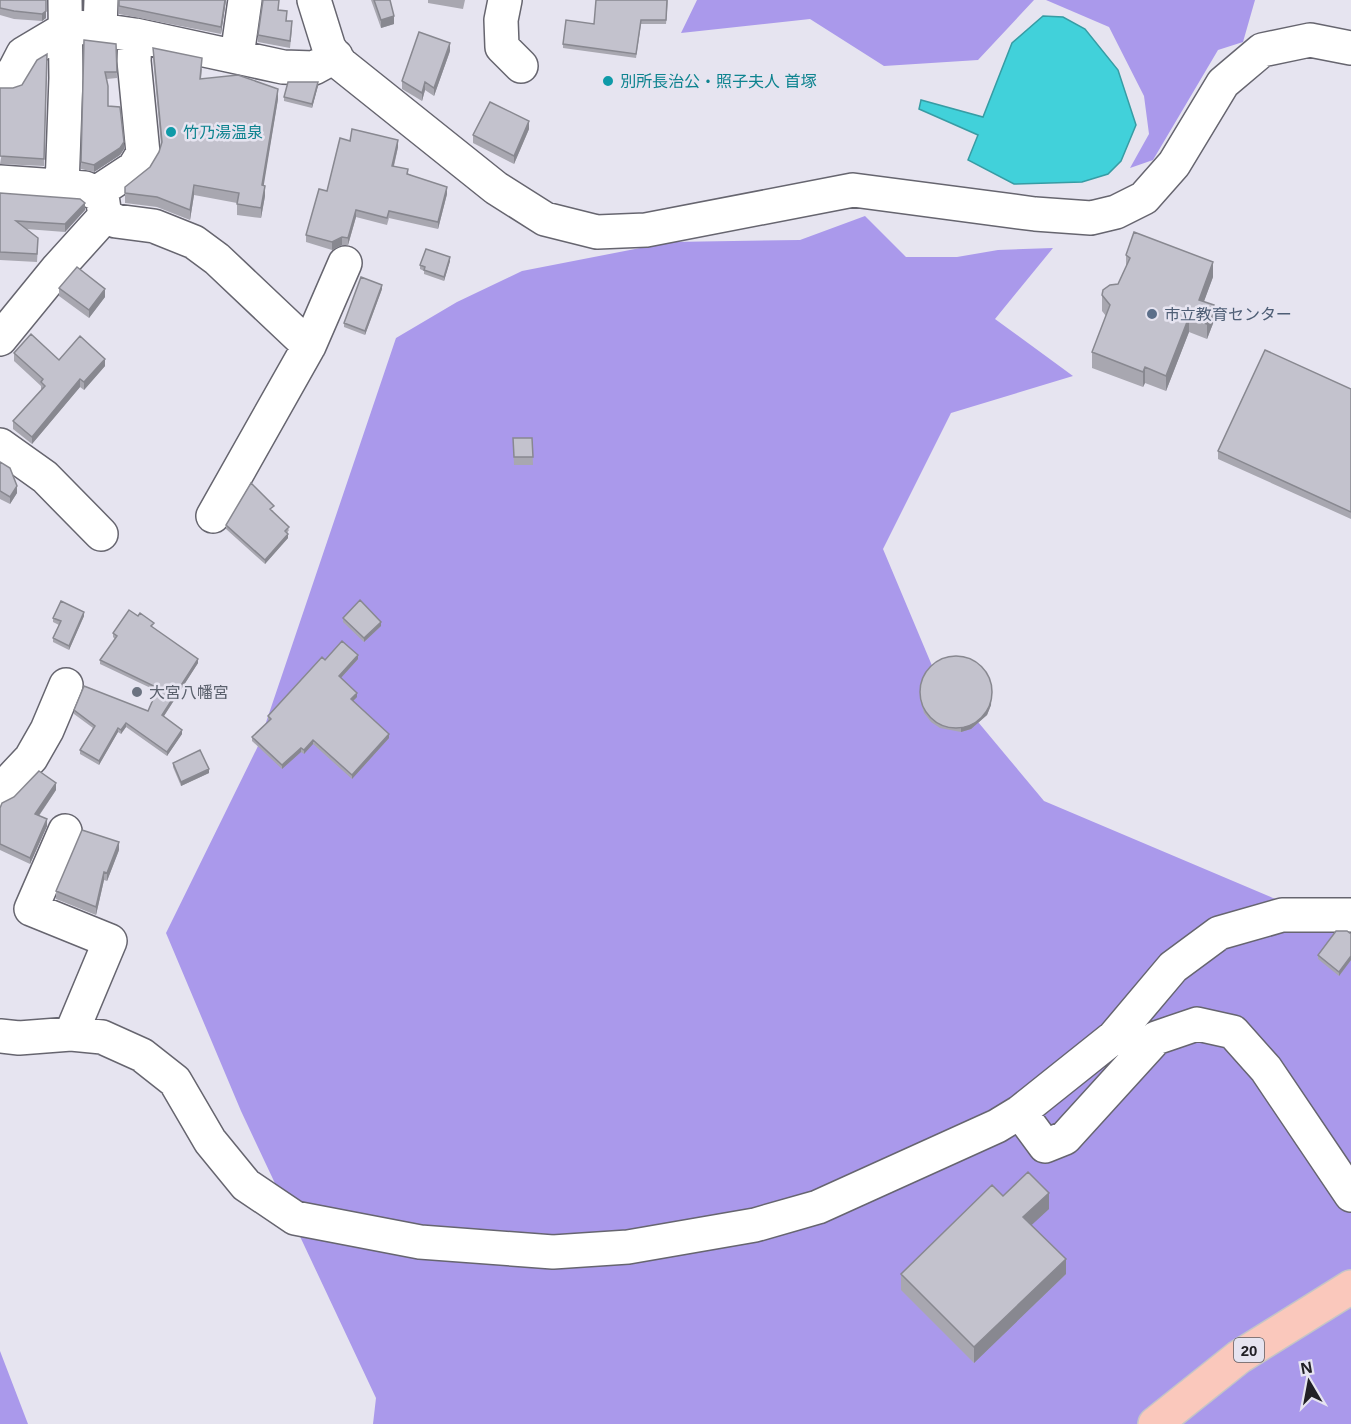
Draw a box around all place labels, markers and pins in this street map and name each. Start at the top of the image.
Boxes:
place label: 別所長治公・照子夫人 首塚 [620,73,816,90]
marker: 別所長治公・照子夫人 首塚 [601,74,615,88]
place label: 竹乃湯温泉 [183,124,263,141]
marker: 竹乃湯温泉 [164,125,178,139]
place label: 市立教育センター [1164,306,1292,323]
marker: 市立教育センター [1145,307,1159,321]
place label: 大宮八幡宮 [149,684,229,701]
marker: 大宮八幡宮 [130,685,144,699]

